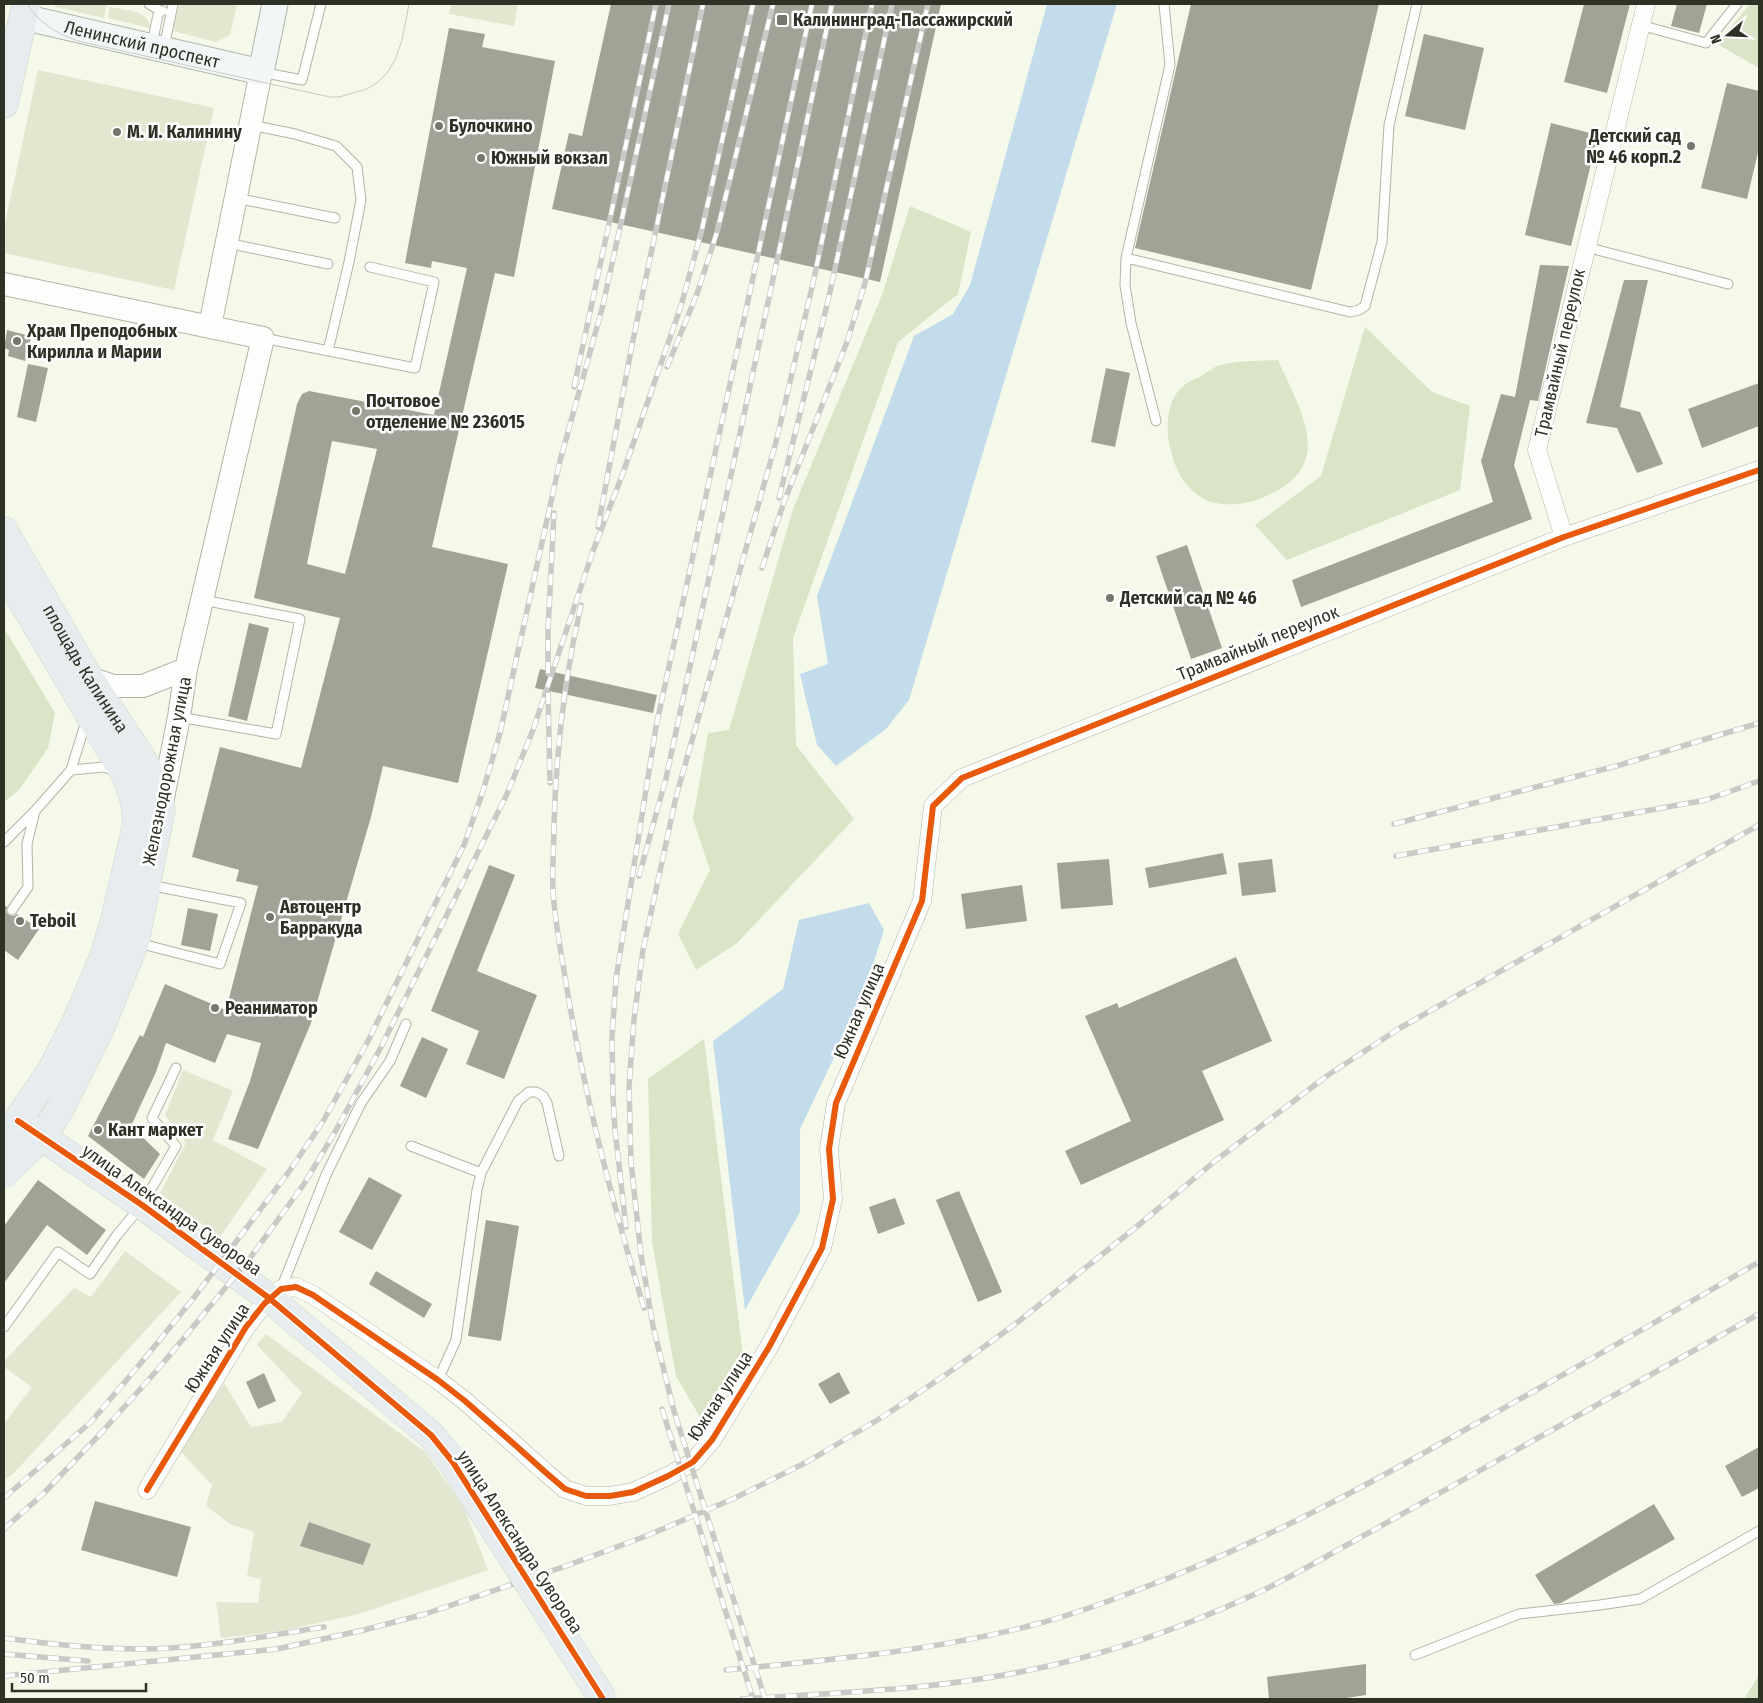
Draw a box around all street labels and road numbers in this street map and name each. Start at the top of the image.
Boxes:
street label: Ленинский проспект [62,16,222,73]
street label: Трамвайный переулок [1530,266,1590,439]
street label: площадь Калинина [38,600,133,737]
street label: Трамвайный переулок [1174,600,1342,685]
street label: Железнодорожная улица [138,675,196,867]
street label: Южная улица [829,959,889,1063]
street label: улица Александра Суворова [78,1140,266,1281]
street label: Южная улица [180,1299,254,1397]
street label: Южная улица [683,1347,757,1445]
street label: улица Александра Суворова [452,1446,588,1638]

